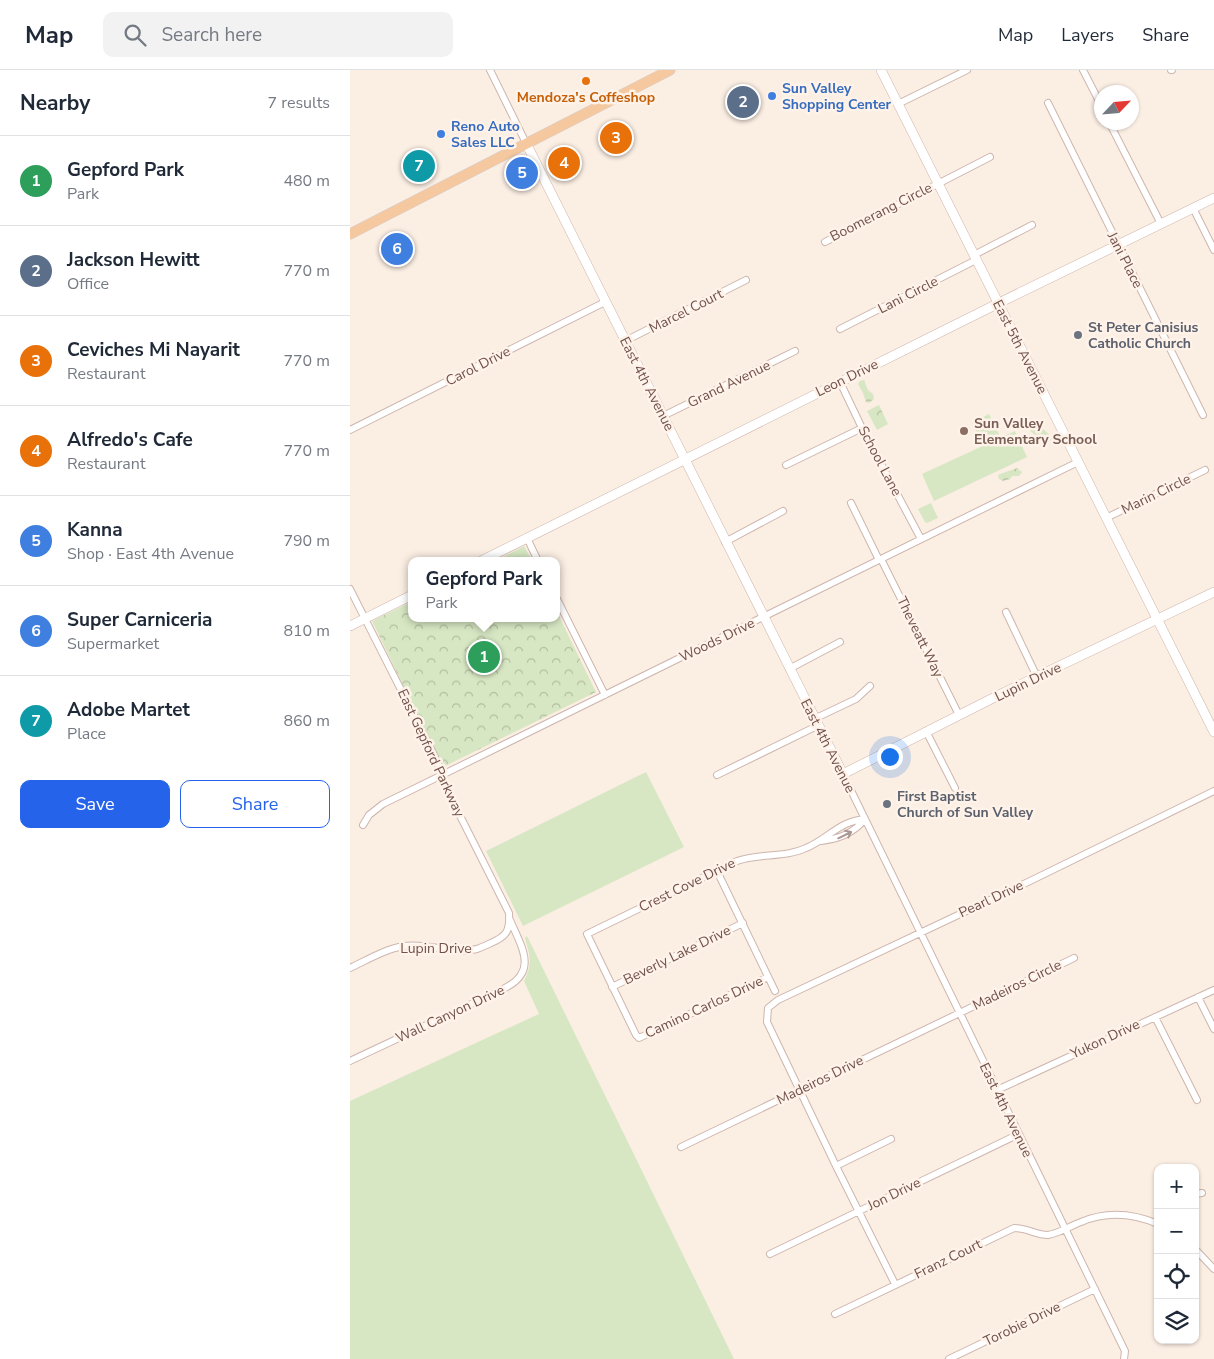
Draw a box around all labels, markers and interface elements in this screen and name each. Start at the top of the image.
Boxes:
search box [103,12,453,57]
text: Map [25,19,73,51]
icon: search [121,21,149,49]
text: Search here [161,22,262,48]
text: Map [998,23,1033,47]
text: Layers [1061,23,1114,47]
text: Share [1142,23,1189,47]
marker: Mendoza's Coffeshop [580,75,592,87]
place label: Sun Valley Shopping Center [782,79,892,114]
pin: 2 [727,83,759,121]
north arrow [1094,85,1139,130]
place label: Mendoza's Coffeshop [517,88,655,107]
text: Nearby [20,89,90,117]
marker: Sun Valley Shopping Center [766,90,778,102]
text: 7 results [268,92,330,114]
place label: Reno Auto Sales LLC [451,117,520,152]
pin: 3 [600,119,632,157]
marker: Reno Auto Sales LLC [435,128,447,140]
pin: 4 [548,144,580,182]
pin: 7 [403,147,435,185]
pin: 5 [506,154,538,192]
text: Gepford Park [67,157,184,183]
text: 1 [31,170,41,192]
text: 480 m [283,170,330,192]
street label: Boomerang Circle [827,178,935,246]
text: Park [67,183,99,205]
street label: Jani Place [1102,228,1147,291]
pin: 6 [381,230,413,268]
text: Jackson Hewitt [67,247,200,273]
text: 2 [31,260,41,282]
text: 770 m [283,260,330,282]
street label: Lani Circle [875,272,941,318]
text: Office [67,273,109,295]
street label: Marcel Court [646,284,726,338]
street label: East 5th Avenue [988,297,1052,397]
place label: St Peter Canisius Catholic Church [1088,318,1199,353]
marker: St Peter Canisius Catholic Church [1072,329,1084,341]
street label: East 4th Avenue [615,334,679,434]
text: Ceviches Mi Nayarit [67,337,240,363]
street label: Carol Drive [442,342,514,390]
text: 3 [31,350,41,372]
text: 770 m [283,350,330,372]
street label: Leon Drive [812,355,882,401]
street label: Grand Avenue [684,356,774,412]
text: Restaurant [67,363,146,385]
place label: Sun Valley Elementary School [974,414,1097,449]
street label: School Lane [854,423,906,499]
marker: Sun Valley Elementary School [958,425,970,437]
text: Alfredo's Cafe [67,427,193,453]
text: 4 [31,440,41,462]
text: 770 m [283,440,330,462]
text: Restaurant [67,453,146,475]
street label: Marin Circle [1118,469,1194,519]
text: Kanna [67,517,123,543]
text: 5 [31,530,41,552]
text: 790 m [283,530,330,552]
text: Shop · East 4th Avenue [67,543,234,565]
popup [408,557,560,622]
text: Gepford Park [425,566,543,592]
text: Park [425,592,457,614]
street label: Theveatt Way [892,593,948,681]
text: Super Carniceria [67,607,212,633]
street label: Woods Drive [676,614,758,666]
text: 6 [31,620,41,642]
text: 810 m [283,620,330,642]
text: Supermarket [67,633,159,655]
pin: 1 [468,638,500,676]
street label: Lupin Drive [992,658,1064,706]
street label: East Gepford Parkway [393,686,469,821]
street label: East 4th Avenue [796,696,860,796]
text: Adobe Martet [67,697,190,723]
text: 7 [31,710,41,732]
text: 860 m [283,710,330,732]
text: Place [67,723,106,745]
your location [877,744,903,770]
button: Save [20,780,170,828]
button: Share [180,780,330,828]
place label: First Baptist Church of Sun Valley [897,787,1034,822]
marker: First Baptist Church of Sun Valley [881,798,893,810]
one-way arrow [837,830,852,839]
street label: Crest Cove Drive [636,853,738,917]
street label: Pearl Drive [956,876,1026,922]
street label: Beverly Lake Drive [620,921,734,989]
street label: Lupin Drive [400,939,472,958]
street label: Madeiros Circle [969,955,1065,1015]
street label: Camino Carlos Drive [642,971,766,1043]
street label: Wall Canyon Drive [392,980,508,1048]
street label: Yukon Drive [1066,1015,1143,1064]
street label: Madeiros Drive [773,1051,867,1109]
street label: East 4th Avenue [975,1059,1037,1161]
map controls [1154,1164,1199,1344]
button: + [1154,1164,1199,1209]
street label: Jon Drive [863,1173,924,1215]
button: − [1154,1209,1199,1254]
street label: Franz Court [911,1234,985,1283]
button: locate [1154,1254,1199,1299]
street label: Torobie Drive [980,1297,1064,1351]
button: layers [1154,1299,1199,1344]

